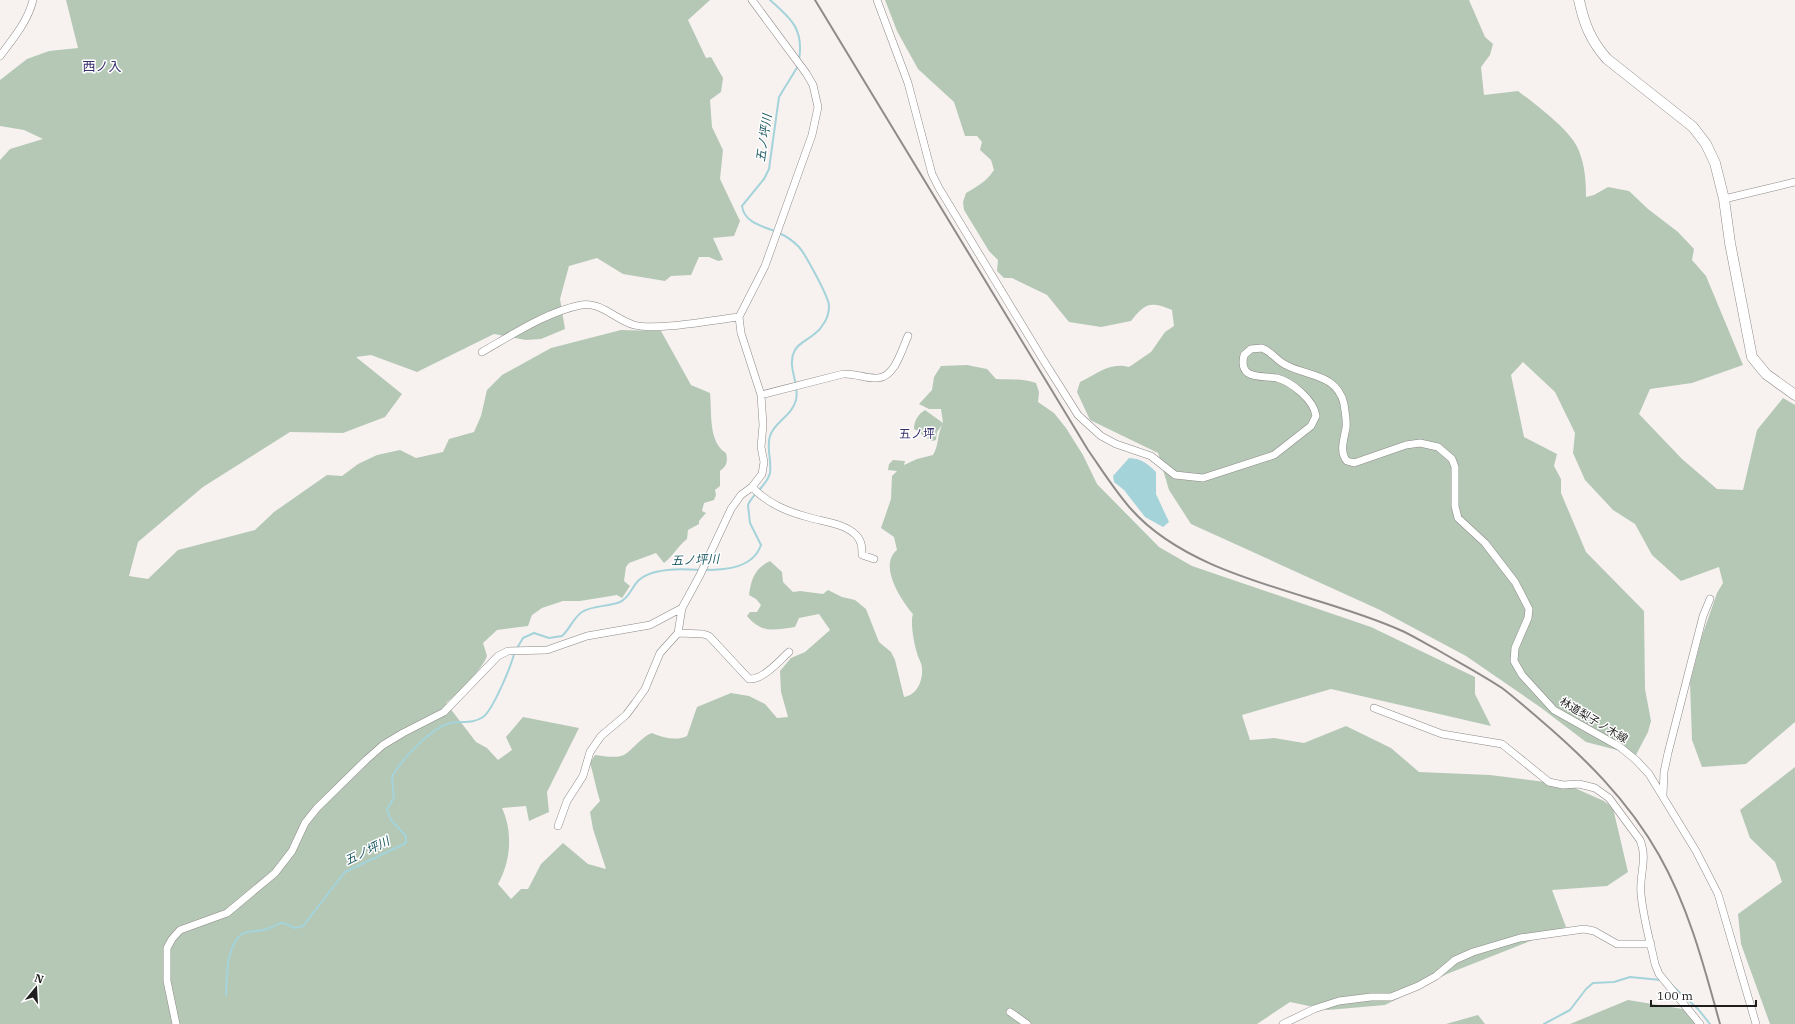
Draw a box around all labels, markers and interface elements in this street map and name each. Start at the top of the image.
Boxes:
district label: 西ノ入 [82,58,122,75]
water label: 五ノ坪川 [753,111,775,163]
district label: 五ノ坪 [899,426,935,441]
water label: 五ノ坪川 [671,551,721,568]
street label: 林道梨子ノ木線 [1557,694,1631,746]
water label: 五ノ坪川 [342,832,393,868]
north arrow [16,968,56,1008]
text: N [33,970,46,987]
scale bar [1651,982,1756,1008]
text: 100 m [1657,988,1693,1003]

